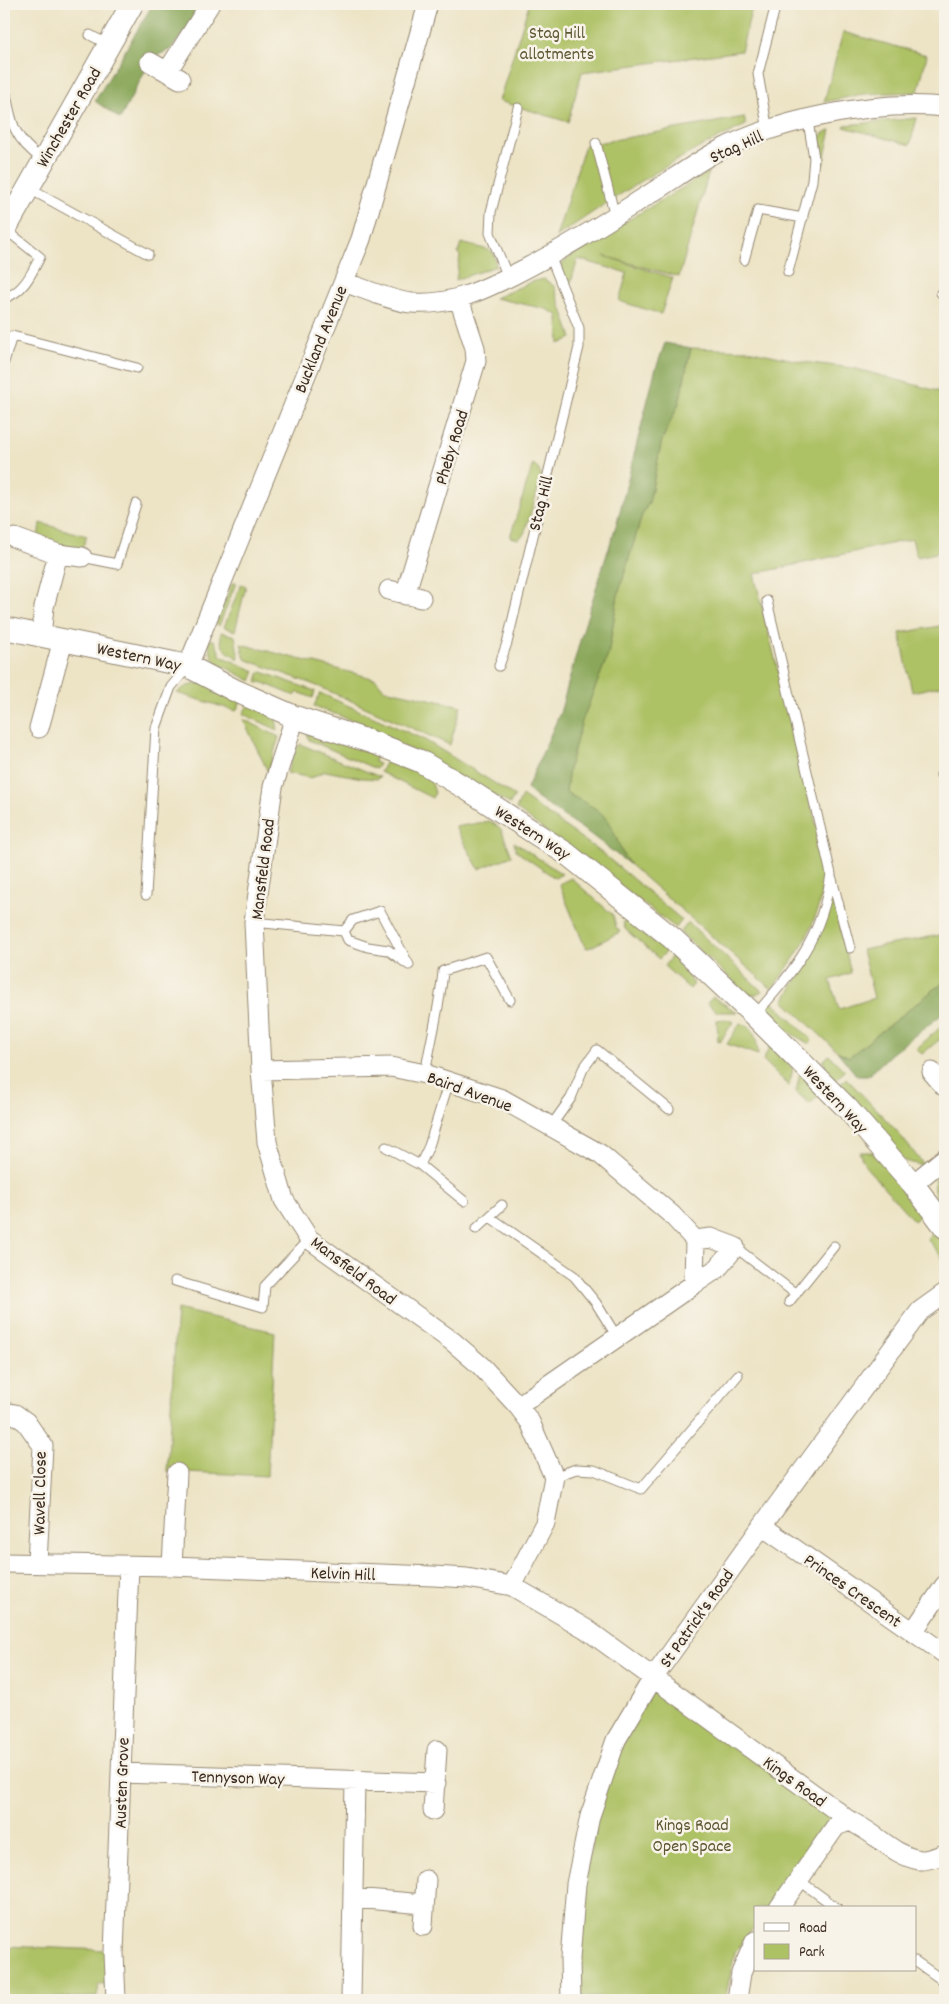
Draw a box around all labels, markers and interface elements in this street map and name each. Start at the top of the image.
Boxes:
park label: Stag Hill allotments [520,22,594,68]
street label: Winchester Road [31,64,109,173]
street label: Stag Hill [706,125,768,171]
street label: Buckland Avenue [289,282,355,397]
street label: Pheby Road [430,407,477,488]
street label: Stag Hill [524,473,562,534]
street label: Western Way [94,637,184,680]
street label: Western Way [489,800,575,868]
street label: Mansfield Road [246,817,283,921]
street label: Western Way [796,1061,873,1141]
street label: Baird Avenue [423,1066,515,1120]
street label: Mansfield Road [304,1231,401,1313]
street label: Wavell Close [28,1451,55,1535]
street label: Princes Crescent [797,1549,906,1635]
street label: Kelvin Hill [310,1562,376,1589]
street label: St Patrick's Road [655,1565,741,1674]
street label: Austen Grove [109,1737,138,1829]
street label: Kings Road [757,1751,830,1815]
street label: Tennyson Way [191,1765,286,1794]
park label: Kings Road Open Space [653,1814,731,1860]
legend [754,1906,916,1972]
text: Road [799,1918,827,1940]
text: Park [799,1942,825,1964]

